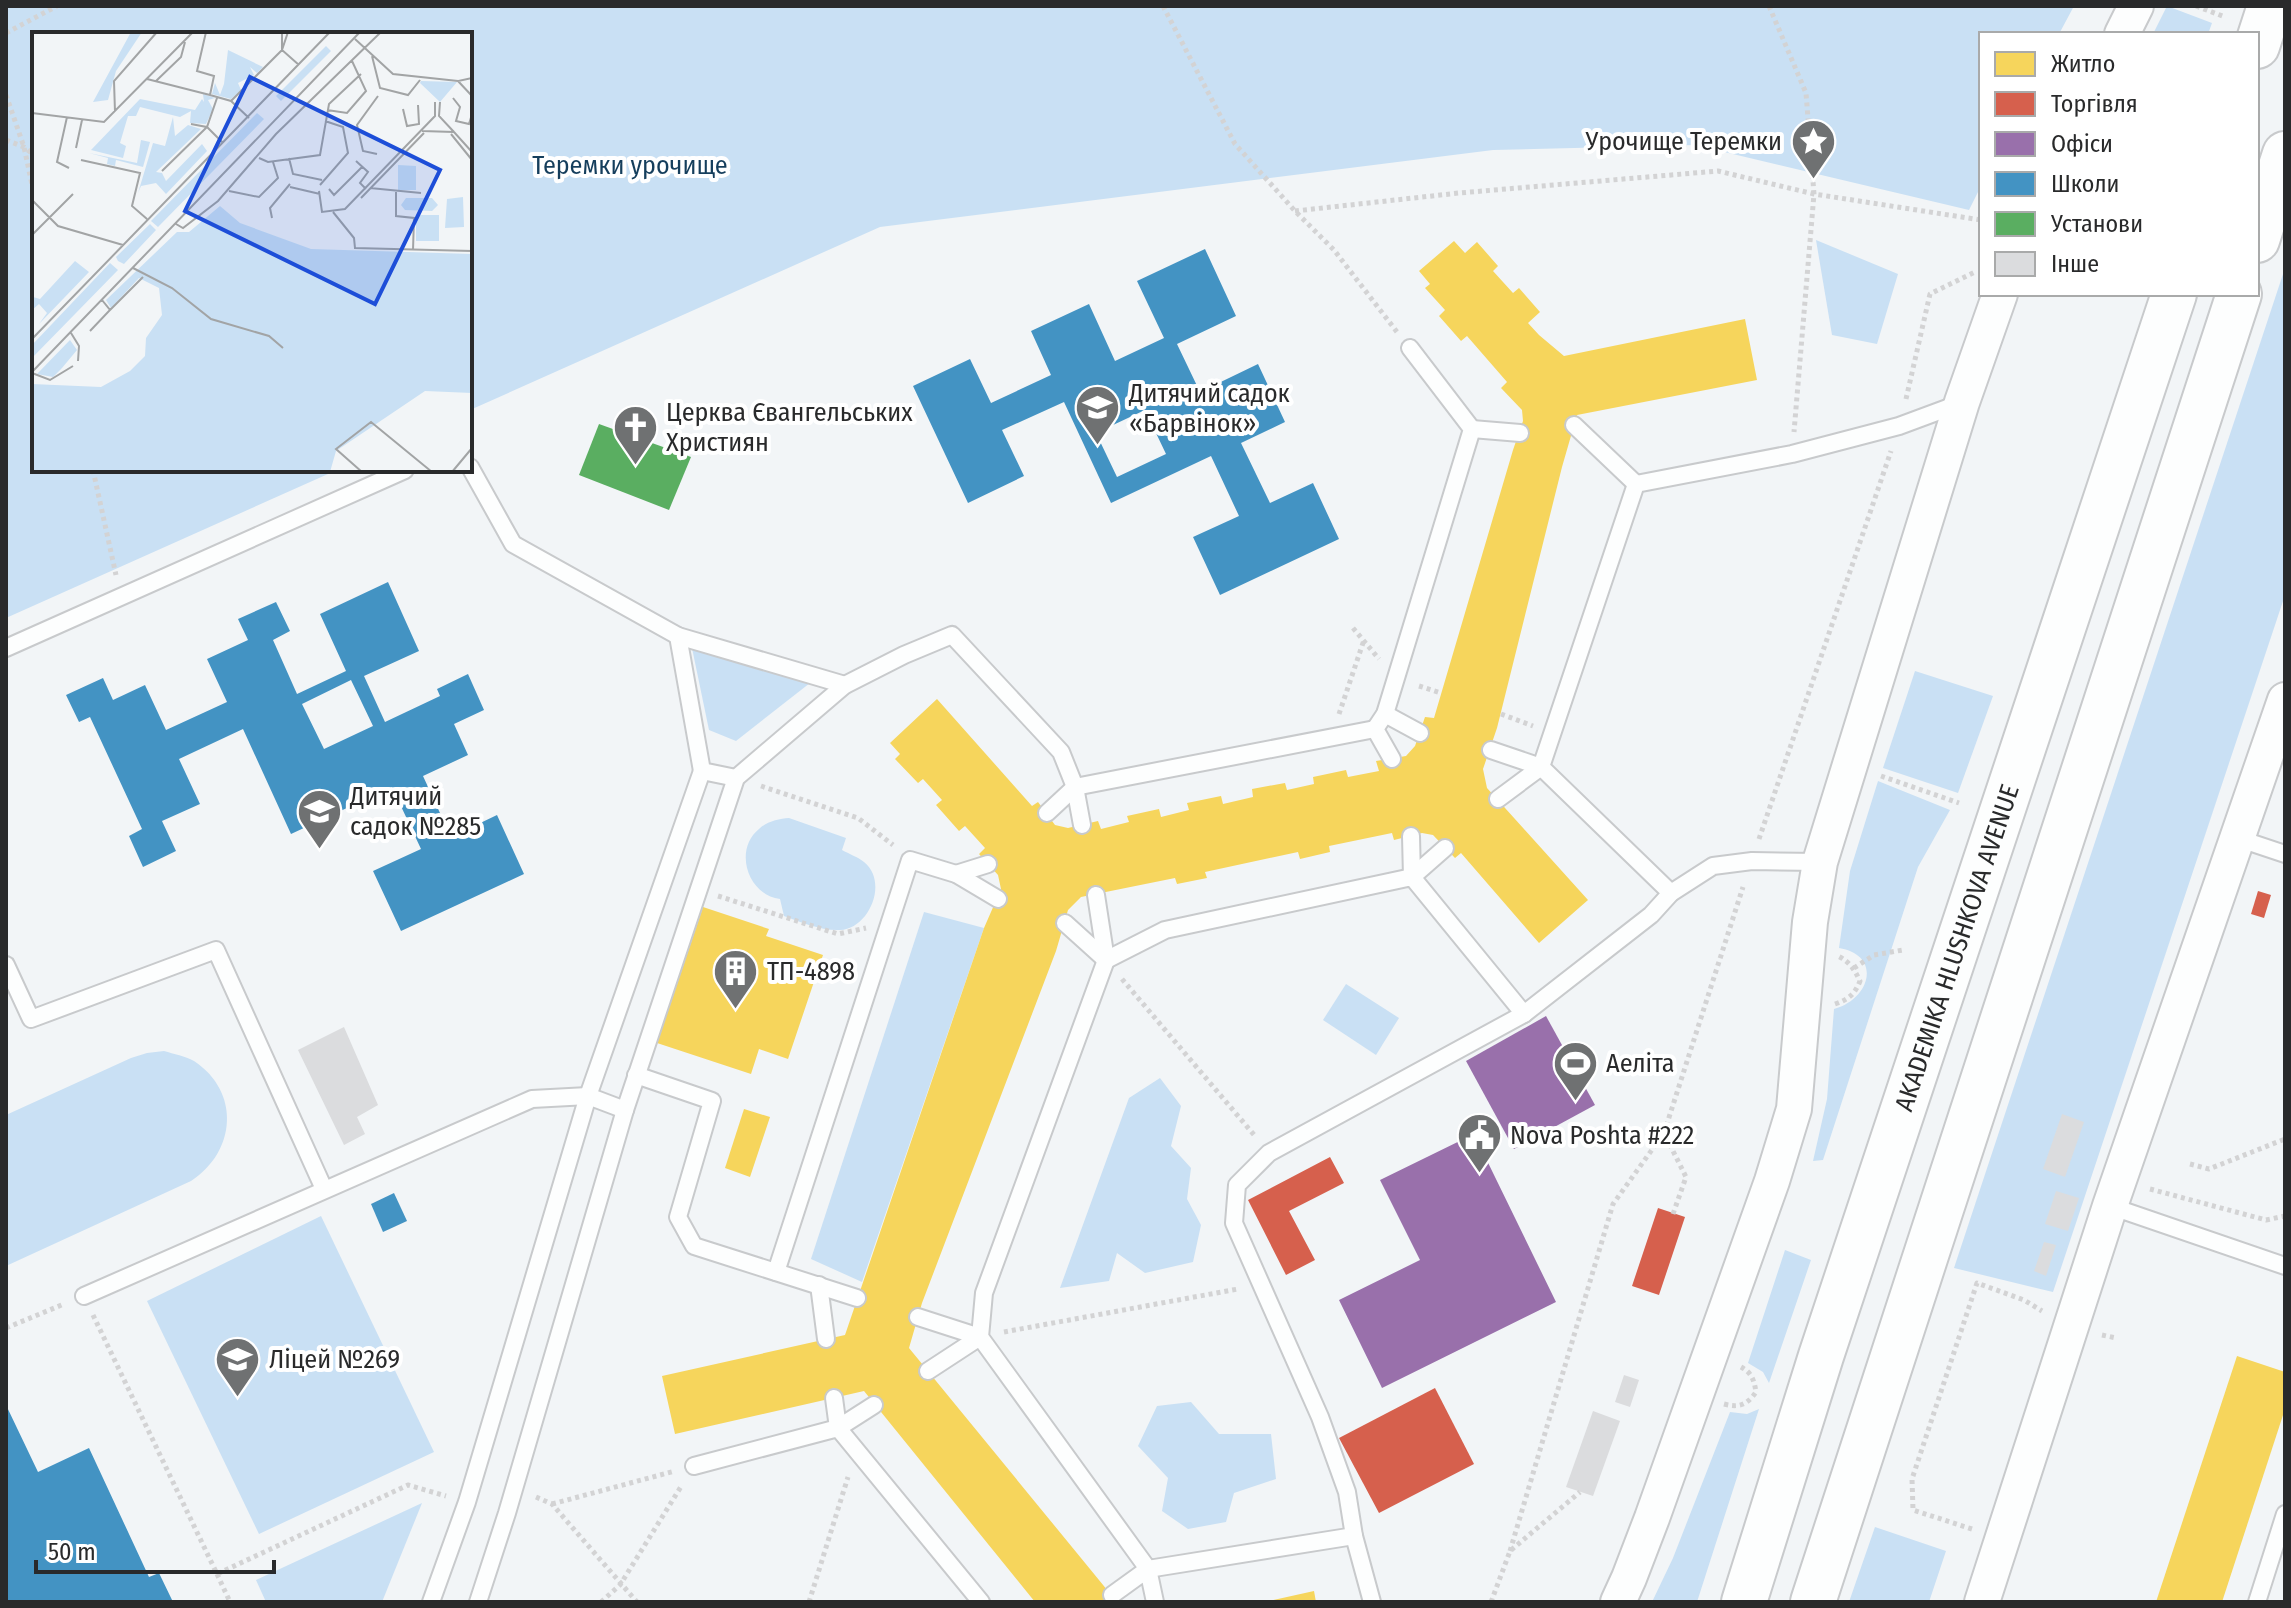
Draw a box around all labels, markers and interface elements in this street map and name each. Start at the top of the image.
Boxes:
inset map [32,32,472,472]
legend [1979,32,2259,296]
text: Житло [2051,50,2115,78]
text: Торгівля [2051,90,2138,118]
place icon: Урочище Теремки [1789,117,1837,180]
place label: Урочище Теремки [1585,126,1782,157]
text: Офіси [2051,130,2113,158]
park label: Теремки урочище [532,150,728,181]
text: Школи [2051,170,2119,198]
text: Установи [2050,210,2143,238]
text: Інше [2051,250,2099,278]
place label: Дитячий садок «Барвінок» [1128,378,1290,439]
school or university icon: Дитячий садок «Барвінок» [1074,384,1122,447]
place label: Церква Євангельських Християн [666,397,913,458]
church icon: Церква Євангельських Християн [611,403,659,466]
place label: Дитячий садок №285 [349,781,481,842]
street label: AKADEMIKA HLUSHKOVA AVENUE [1889,781,2026,1115]
school or university icon: Дитячий садок №285 [295,787,343,850]
building icon: ТП-4898 [712,947,760,1010]
place label: ТП-4898 [767,956,855,987]
sports icon: Аеліта [1551,1039,1599,1102]
place label: Аеліта [1606,1048,1675,1079]
public building icon: Nova Poshta #222 [1455,1111,1503,1174]
place label: Nova Poshta #222 [1510,1120,1694,1151]
school or university icon: Ліцей №269 [214,1335,262,1398]
place label: Ліцей №269 [269,1344,400,1375]
scale bar [36,1524,274,1574]
text: 50 m [48,1538,96,1566]

